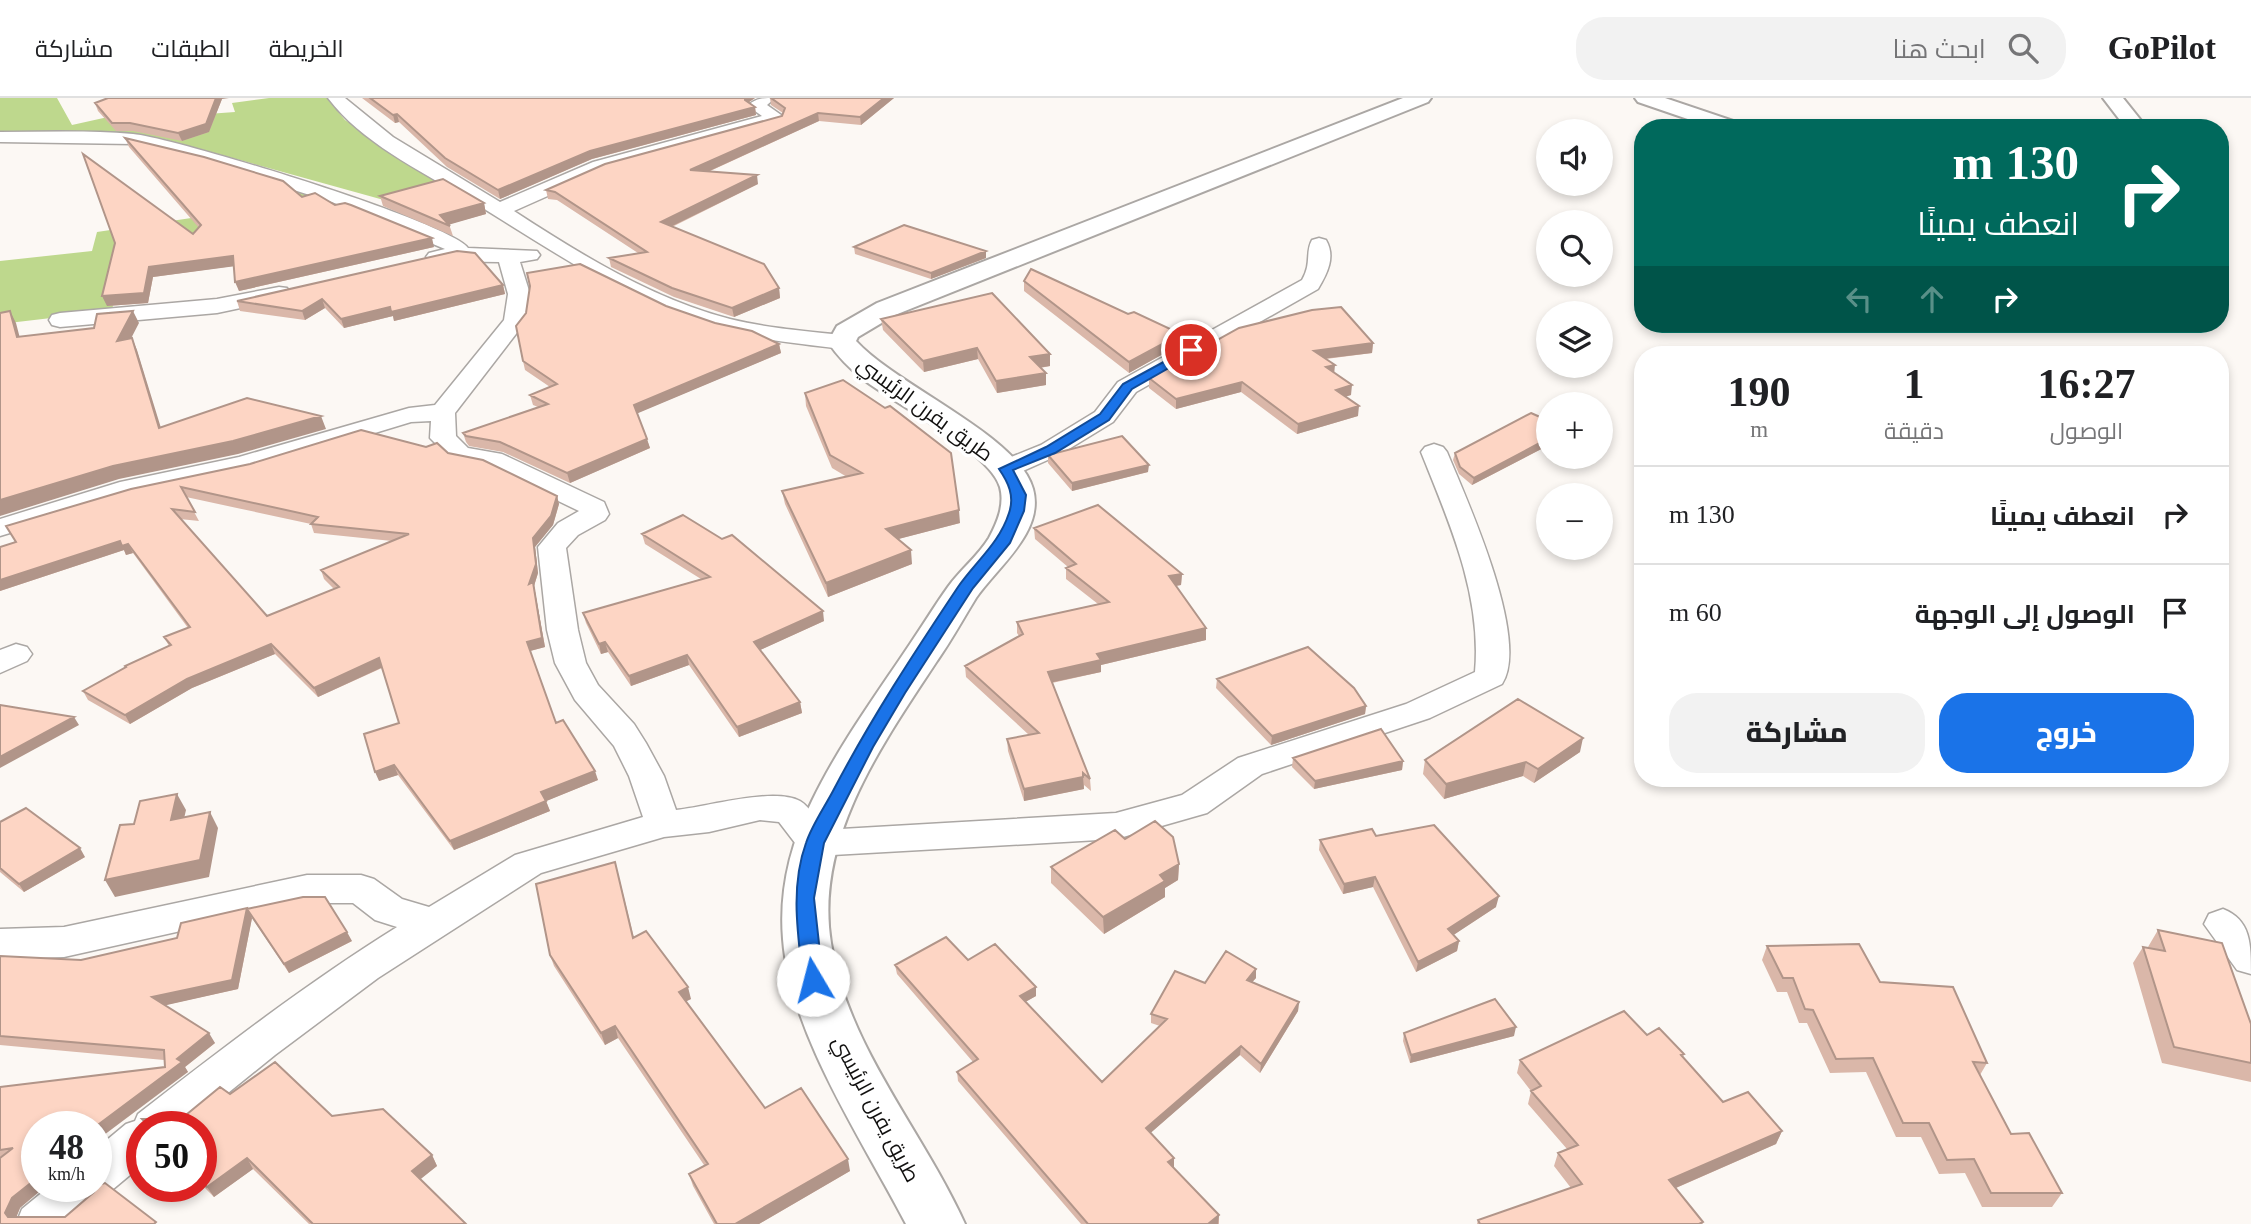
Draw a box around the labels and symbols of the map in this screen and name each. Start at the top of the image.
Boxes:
pin [1161,320,1221,380]
street label: طريق يفرن الرئيسي [851,352,998,469]
position arrow [776,943,850,1017]
street label: طريق يفرن الرئيسي [825,1032,925,1188]
speed limit sign: 50 [126,1111,217,1202]

